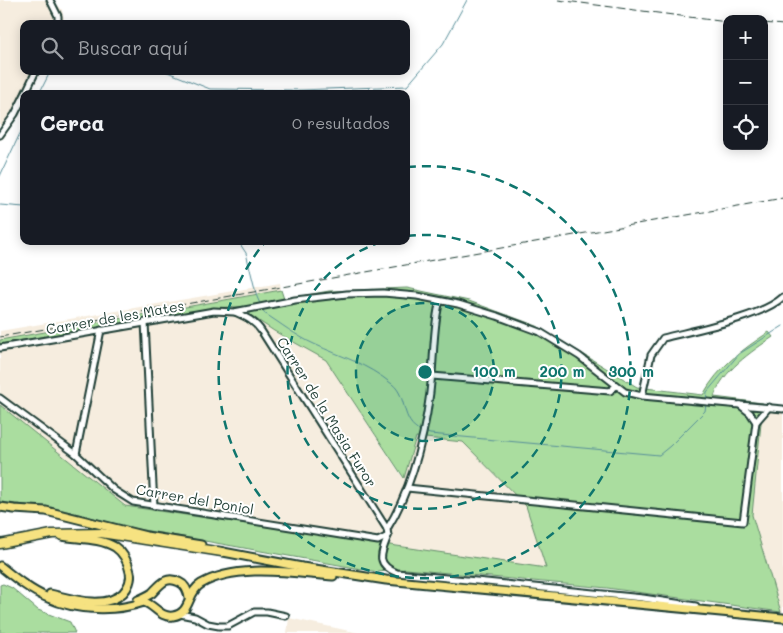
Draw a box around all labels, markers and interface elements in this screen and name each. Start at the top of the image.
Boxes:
map controls [723,15,768,150]
button: + [723,15,768,60]
search box [20,20,410,75]
icon: search [38,34,66,62]
text: Buscar aquí [78,35,188,60]
button: − [723,60,768,105]
button: locate [723,105,768,150]
text: Cerca [40,109,105,136]
text: 0 resultados [292,112,390,133]
street label: Carrer de les Mates [44,295,186,339]
street label: Carrer de la Masia Furor [273,333,381,491]
text: 100 m [472,361,516,381]
text: 200 m [540,361,585,381]
text: 300 m [608,361,654,381]
centre of rings [416,363,434,381]
street label: Carrer del Poniol [135,479,255,519]

